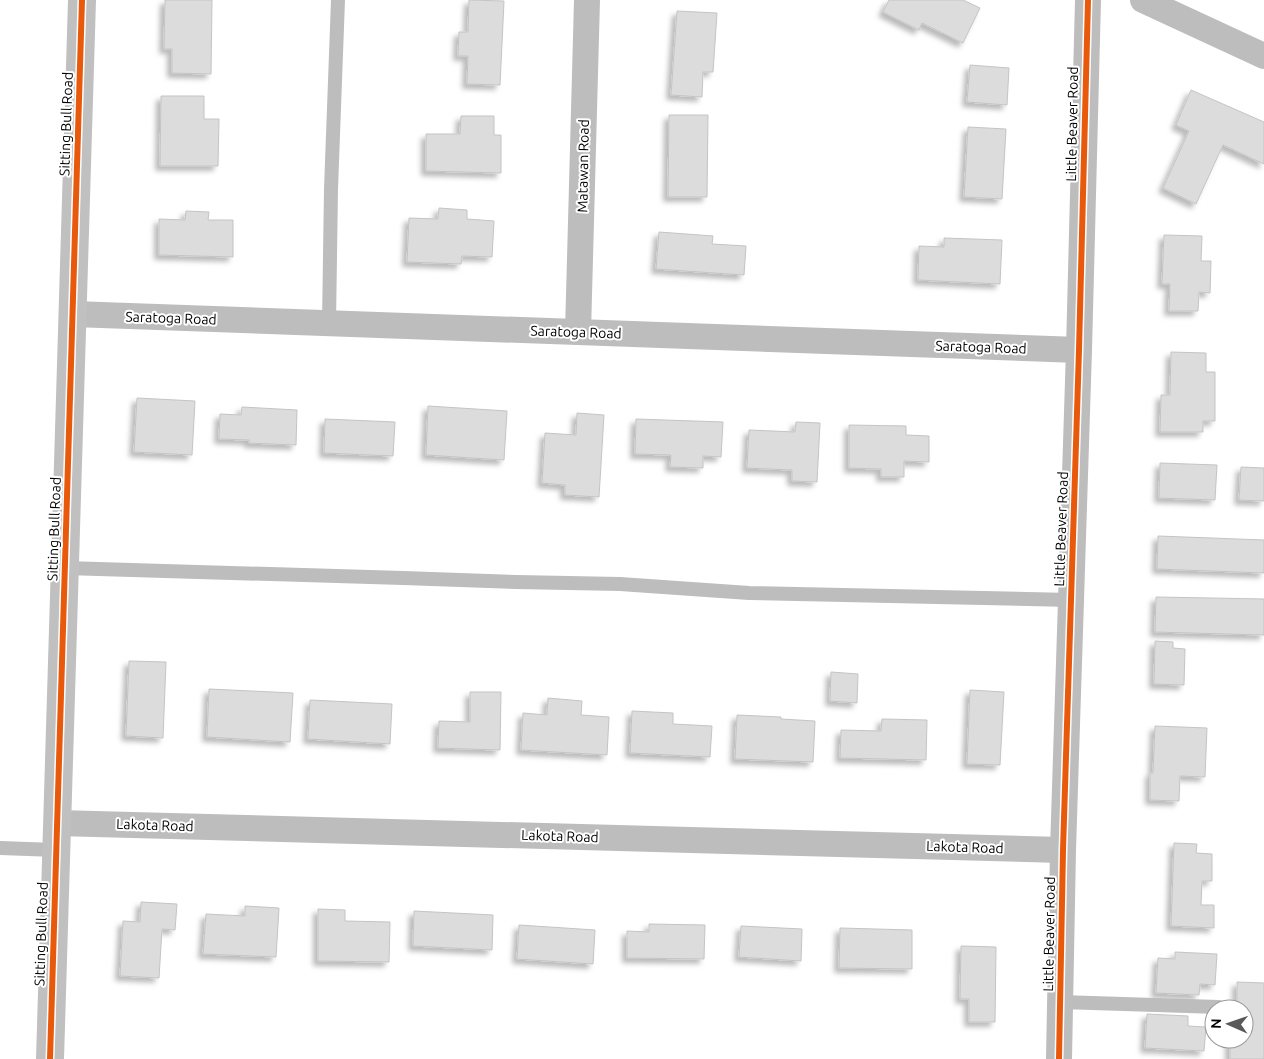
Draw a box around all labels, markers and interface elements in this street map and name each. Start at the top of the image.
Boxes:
street label: Little Beaver Road [1063,66,1081,182]
street label: Sitting Bull Road [56,72,76,176]
street label: Matawan Road [574,119,592,213]
street label: Saratoga Road [125,308,217,328]
street label: Saratoga Road [530,322,622,342]
street label: Saratoga Road [935,337,1027,357]
street label: Little Beaver Road [1051,471,1071,587]
street label: Sitting Bull Road [44,477,64,581]
street label: Lakota Road [116,816,194,834]
street label: Lakota Road [521,827,599,845]
street label: Lakota Road [926,838,1004,856]
street label: Little Beaver Road [1040,876,1058,992]
street label: Sitting Bull Road [31,882,51,986]
north arrow [1204,999,1254,1049]
text: N [1208,1018,1224,1029]

